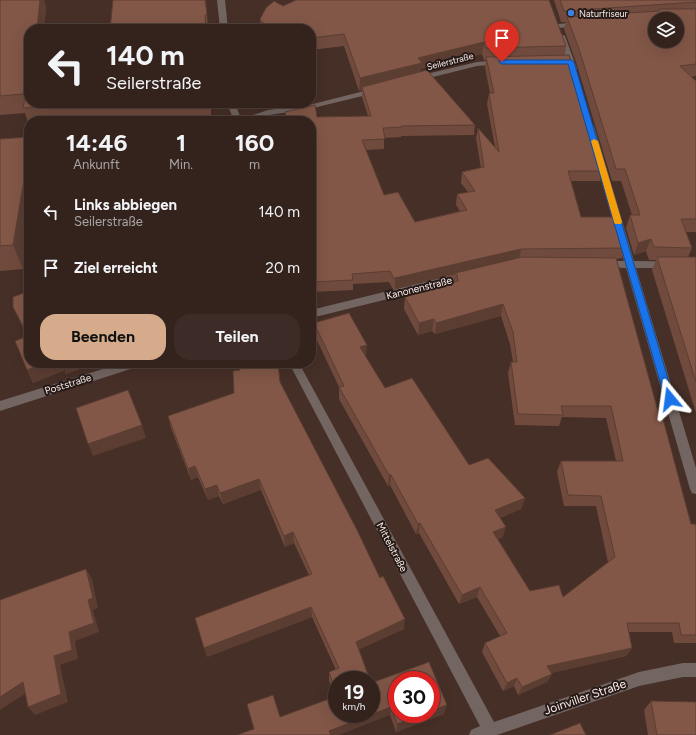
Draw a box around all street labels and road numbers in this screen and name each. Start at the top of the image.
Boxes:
street label: Seilerstraße [426,50,475,72]
street label: Kanonenstraße [385,273,454,302]
street label: Poststraße [43,371,93,397]
street label: Mittelstraße [374,520,411,574]
street label: Joinviller Straße [542,676,628,718]

